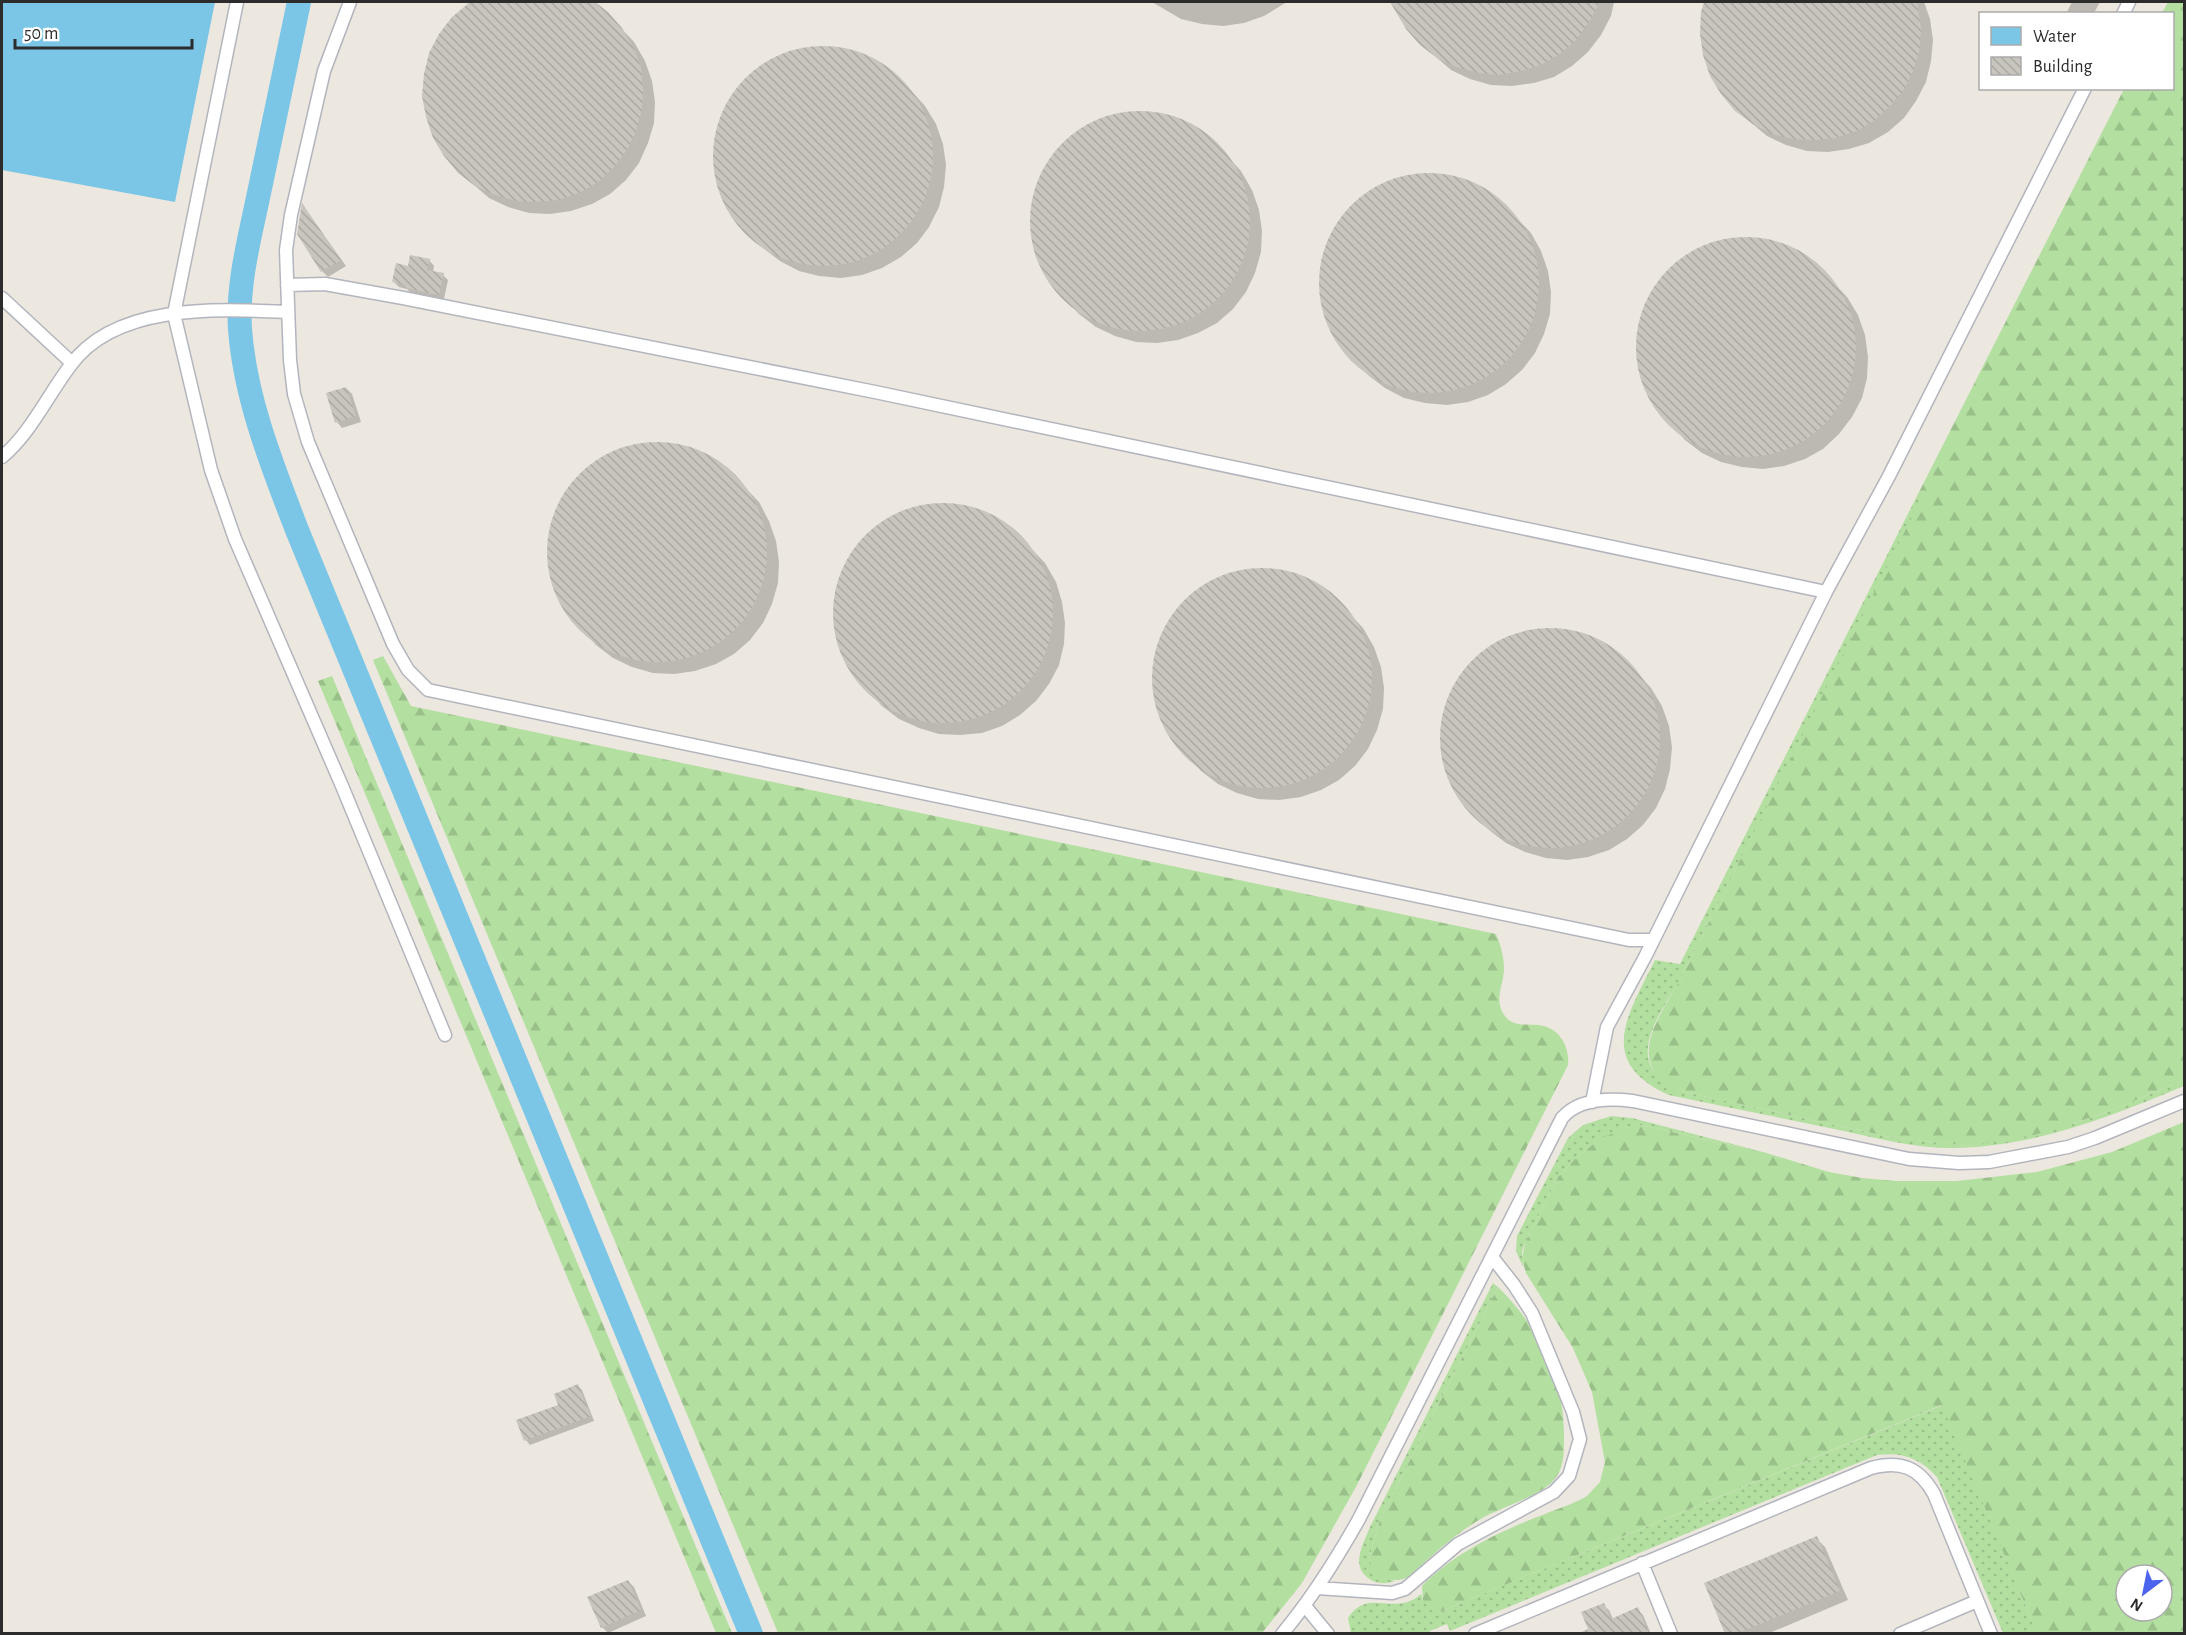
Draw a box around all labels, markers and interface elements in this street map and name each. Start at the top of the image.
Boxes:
scale bar [15,12,192,50]
legend [1979,12,2174,90]
text: 50 m [24,25,58,43]
text: Water [2033,28,2076,46]
text: Building [2033,58,2093,76]
north arrow [2114,1563,2174,1623]
text: N [2128,1595,2146,1615]

